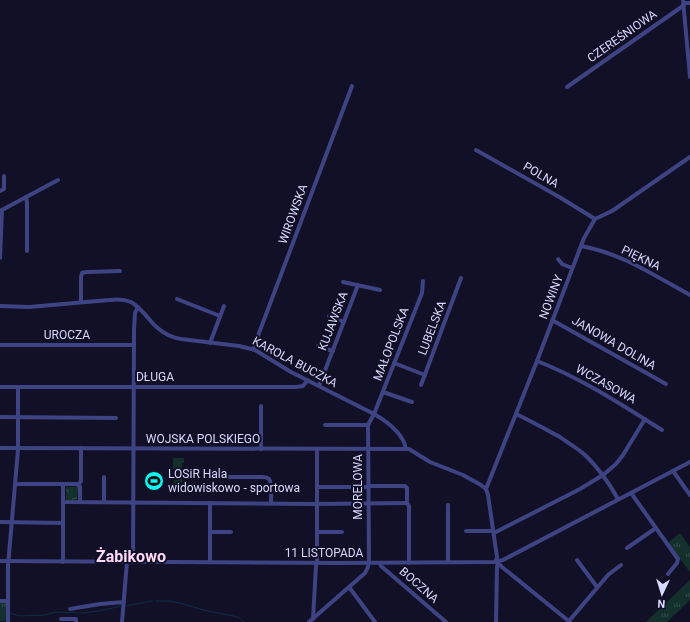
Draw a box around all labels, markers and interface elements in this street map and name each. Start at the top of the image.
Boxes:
street label: CZEREŚNIOWA [584,6,660,65]
street label: POLNA [521,159,561,191]
street label: WIROWSKA [276,182,310,246]
street label: PIĘKNA [619,243,663,273]
street label: NOWINY [536,272,566,321]
street label: KUJAWSKA [315,289,351,353]
street label: LUBELSKA [415,299,449,357]
street label: MAŁOPOLSKA [371,305,412,383]
street label: JANOWA DOLINA [569,313,659,373]
street label: UROCZA [44,328,90,342]
street label: KAROLA BUCZKA [250,334,340,390]
street label: WCZASOWA [573,362,639,406]
street label: DŁUGA [136,370,174,384]
street label: WOJSKA POLSKIEGO [146,432,260,446]
street label: MORELOWA [351,454,365,520]
place label: LOSiR Hala widowiskowo - sportowa [168,467,300,495]
sports icon: LOSiR Hala widowiskowo - sportowa [143,470,165,492]
street label: 11 LISTOPADA [285,546,364,560]
district label: Żabikowo [96,547,166,566]
street label: BOCZNA [397,564,442,606]
north arrow [642,574,682,614]
text: N [657,597,666,610]

